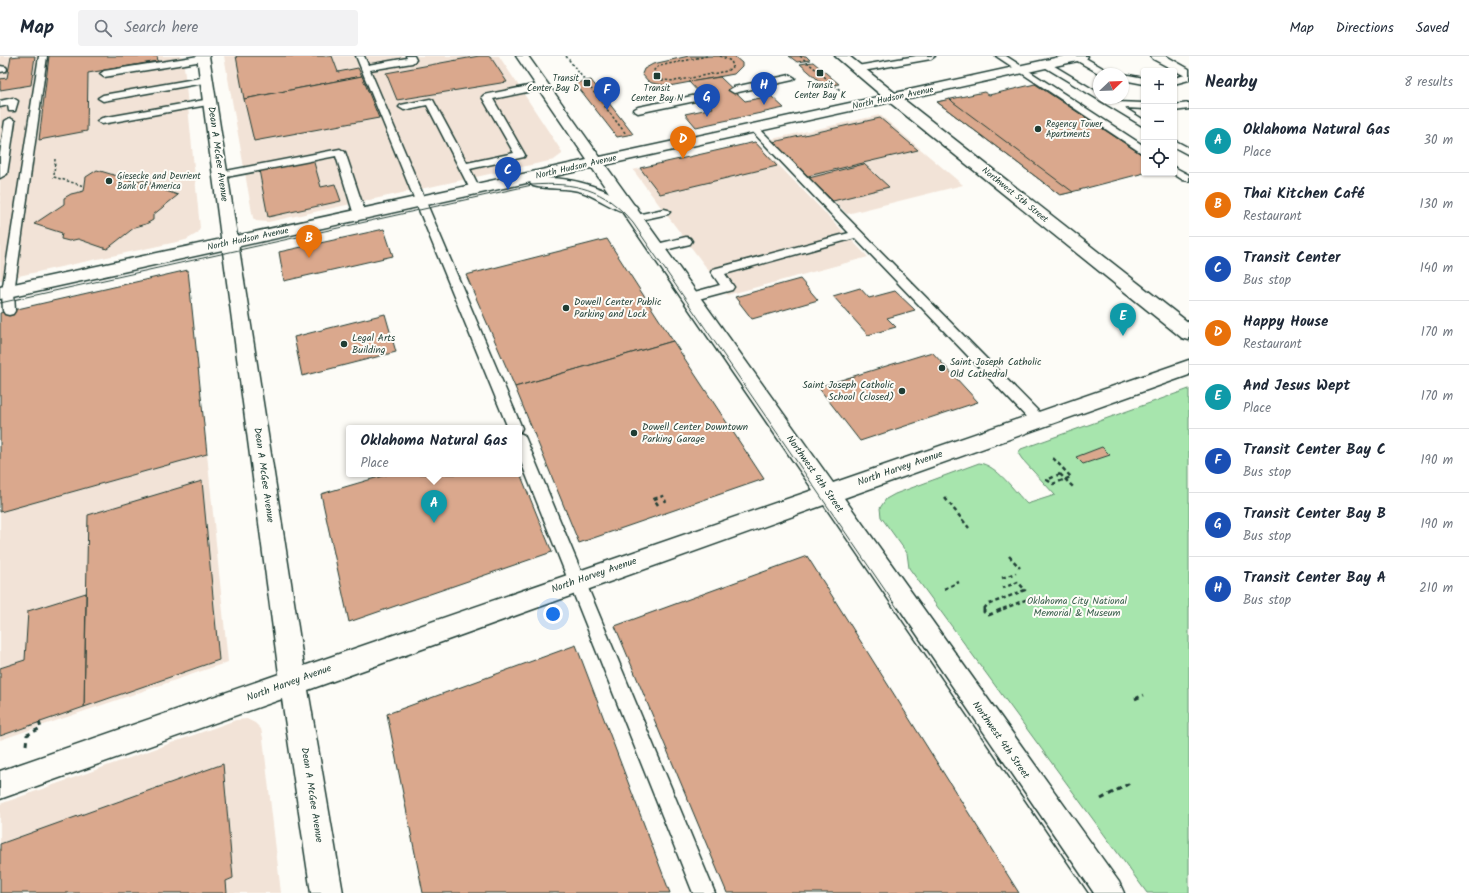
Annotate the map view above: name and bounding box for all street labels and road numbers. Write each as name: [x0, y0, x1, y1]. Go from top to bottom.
street label: North Hudson Avenue: [851, 82, 935, 114]
street label: Dean A McGee Avenue: [203, 105, 233, 203]
street label: North Hudson Avenue: [534, 150, 618, 184]
street label: Northwest 5th Street: [978, 163, 1052, 227]
street label: North Hudson Avenue: [206, 223, 290, 255]
street label: Dean A McGee Avenue: [249, 426, 279, 524]
street label: Northwest 4th Street: [782, 432, 848, 516]
street label: North Harvey Avenue: [855, 446, 945, 490]
street label: North Harvey Avenue: [549, 553, 639, 597]
street label: North Harvey Avenue: [244, 660, 334, 706]
street label: Northwest 4th Street: [968, 698, 1034, 782]
street label: Dean A McGee Avenue: [297, 746, 327, 844]

